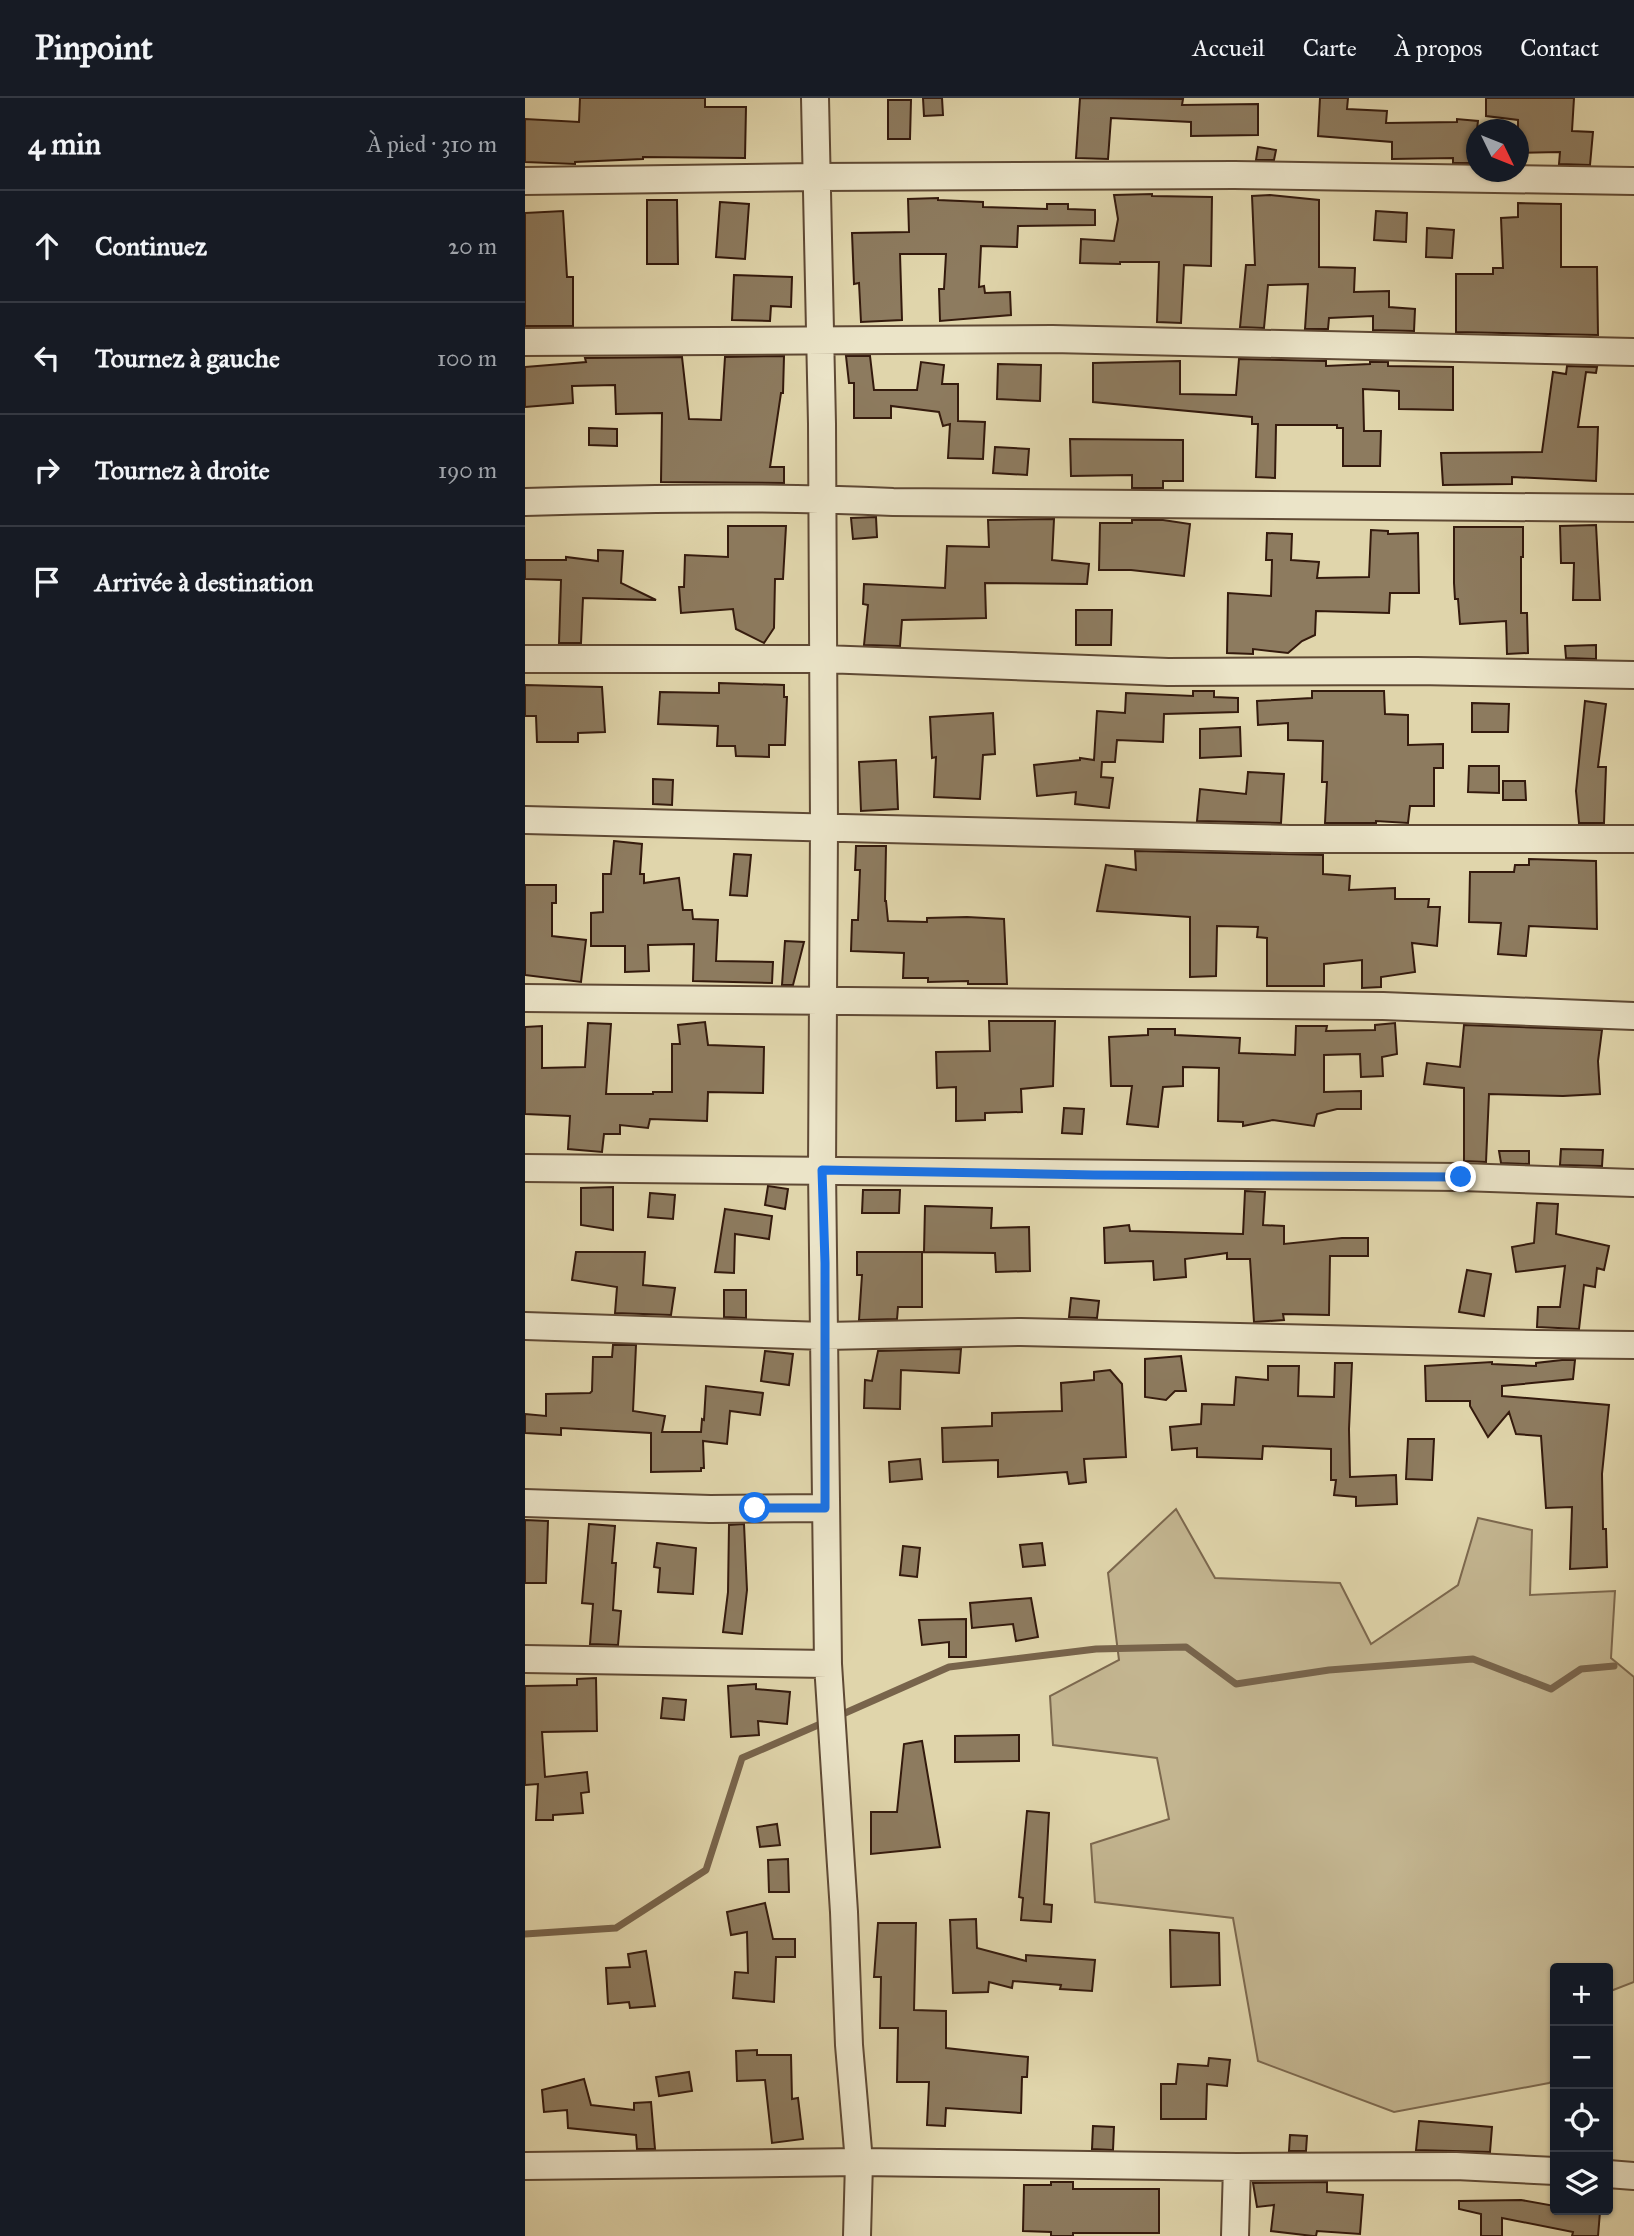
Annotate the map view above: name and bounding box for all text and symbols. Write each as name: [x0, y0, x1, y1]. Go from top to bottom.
text: Pinpoint: [35, 28, 153, 68]
text: Accueil: [1193, 33, 1265, 63]
text: Carte: [1303, 33, 1357, 63]
text: À propos: [1395, 33, 1482, 63]
text: Contact: [1520, 33, 1599, 63]
north arrow: [1466, 119, 1529, 182]
text: 4 min: [28, 126, 101, 162]
text: À pied · 310 m: [367, 130, 497, 158]
icon: ahead: [28, 227, 66, 265]
text: Continuez: [95, 230, 207, 262]
text: 20 m: [448, 232, 497, 260]
icon: left: [28, 339, 66, 377]
text: Tournez à gauche: [95, 342, 280, 374]
text: 100 m: [437, 344, 497, 372]
icon: right: [28, 451, 66, 489]
text: Tournez à droite: [95, 454, 270, 486]
text: 190 m: [438, 456, 497, 484]
icon: arrive: [28, 563, 66, 601]
text: Arrivée à destination: [95, 566, 313, 598]
route end: [1445, 1161, 1476, 1192]
route start: [739, 1492, 770, 1523]
map controls: [1550, 1963, 1613, 2215]
button: +: [1550, 1963, 1613, 2026]
button: −: [1550, 2026, 1613, 2089]
button: locate: [1550, 2089, 1613, 2152]
button: layers: [1550, 2152, 1613, 2215]

